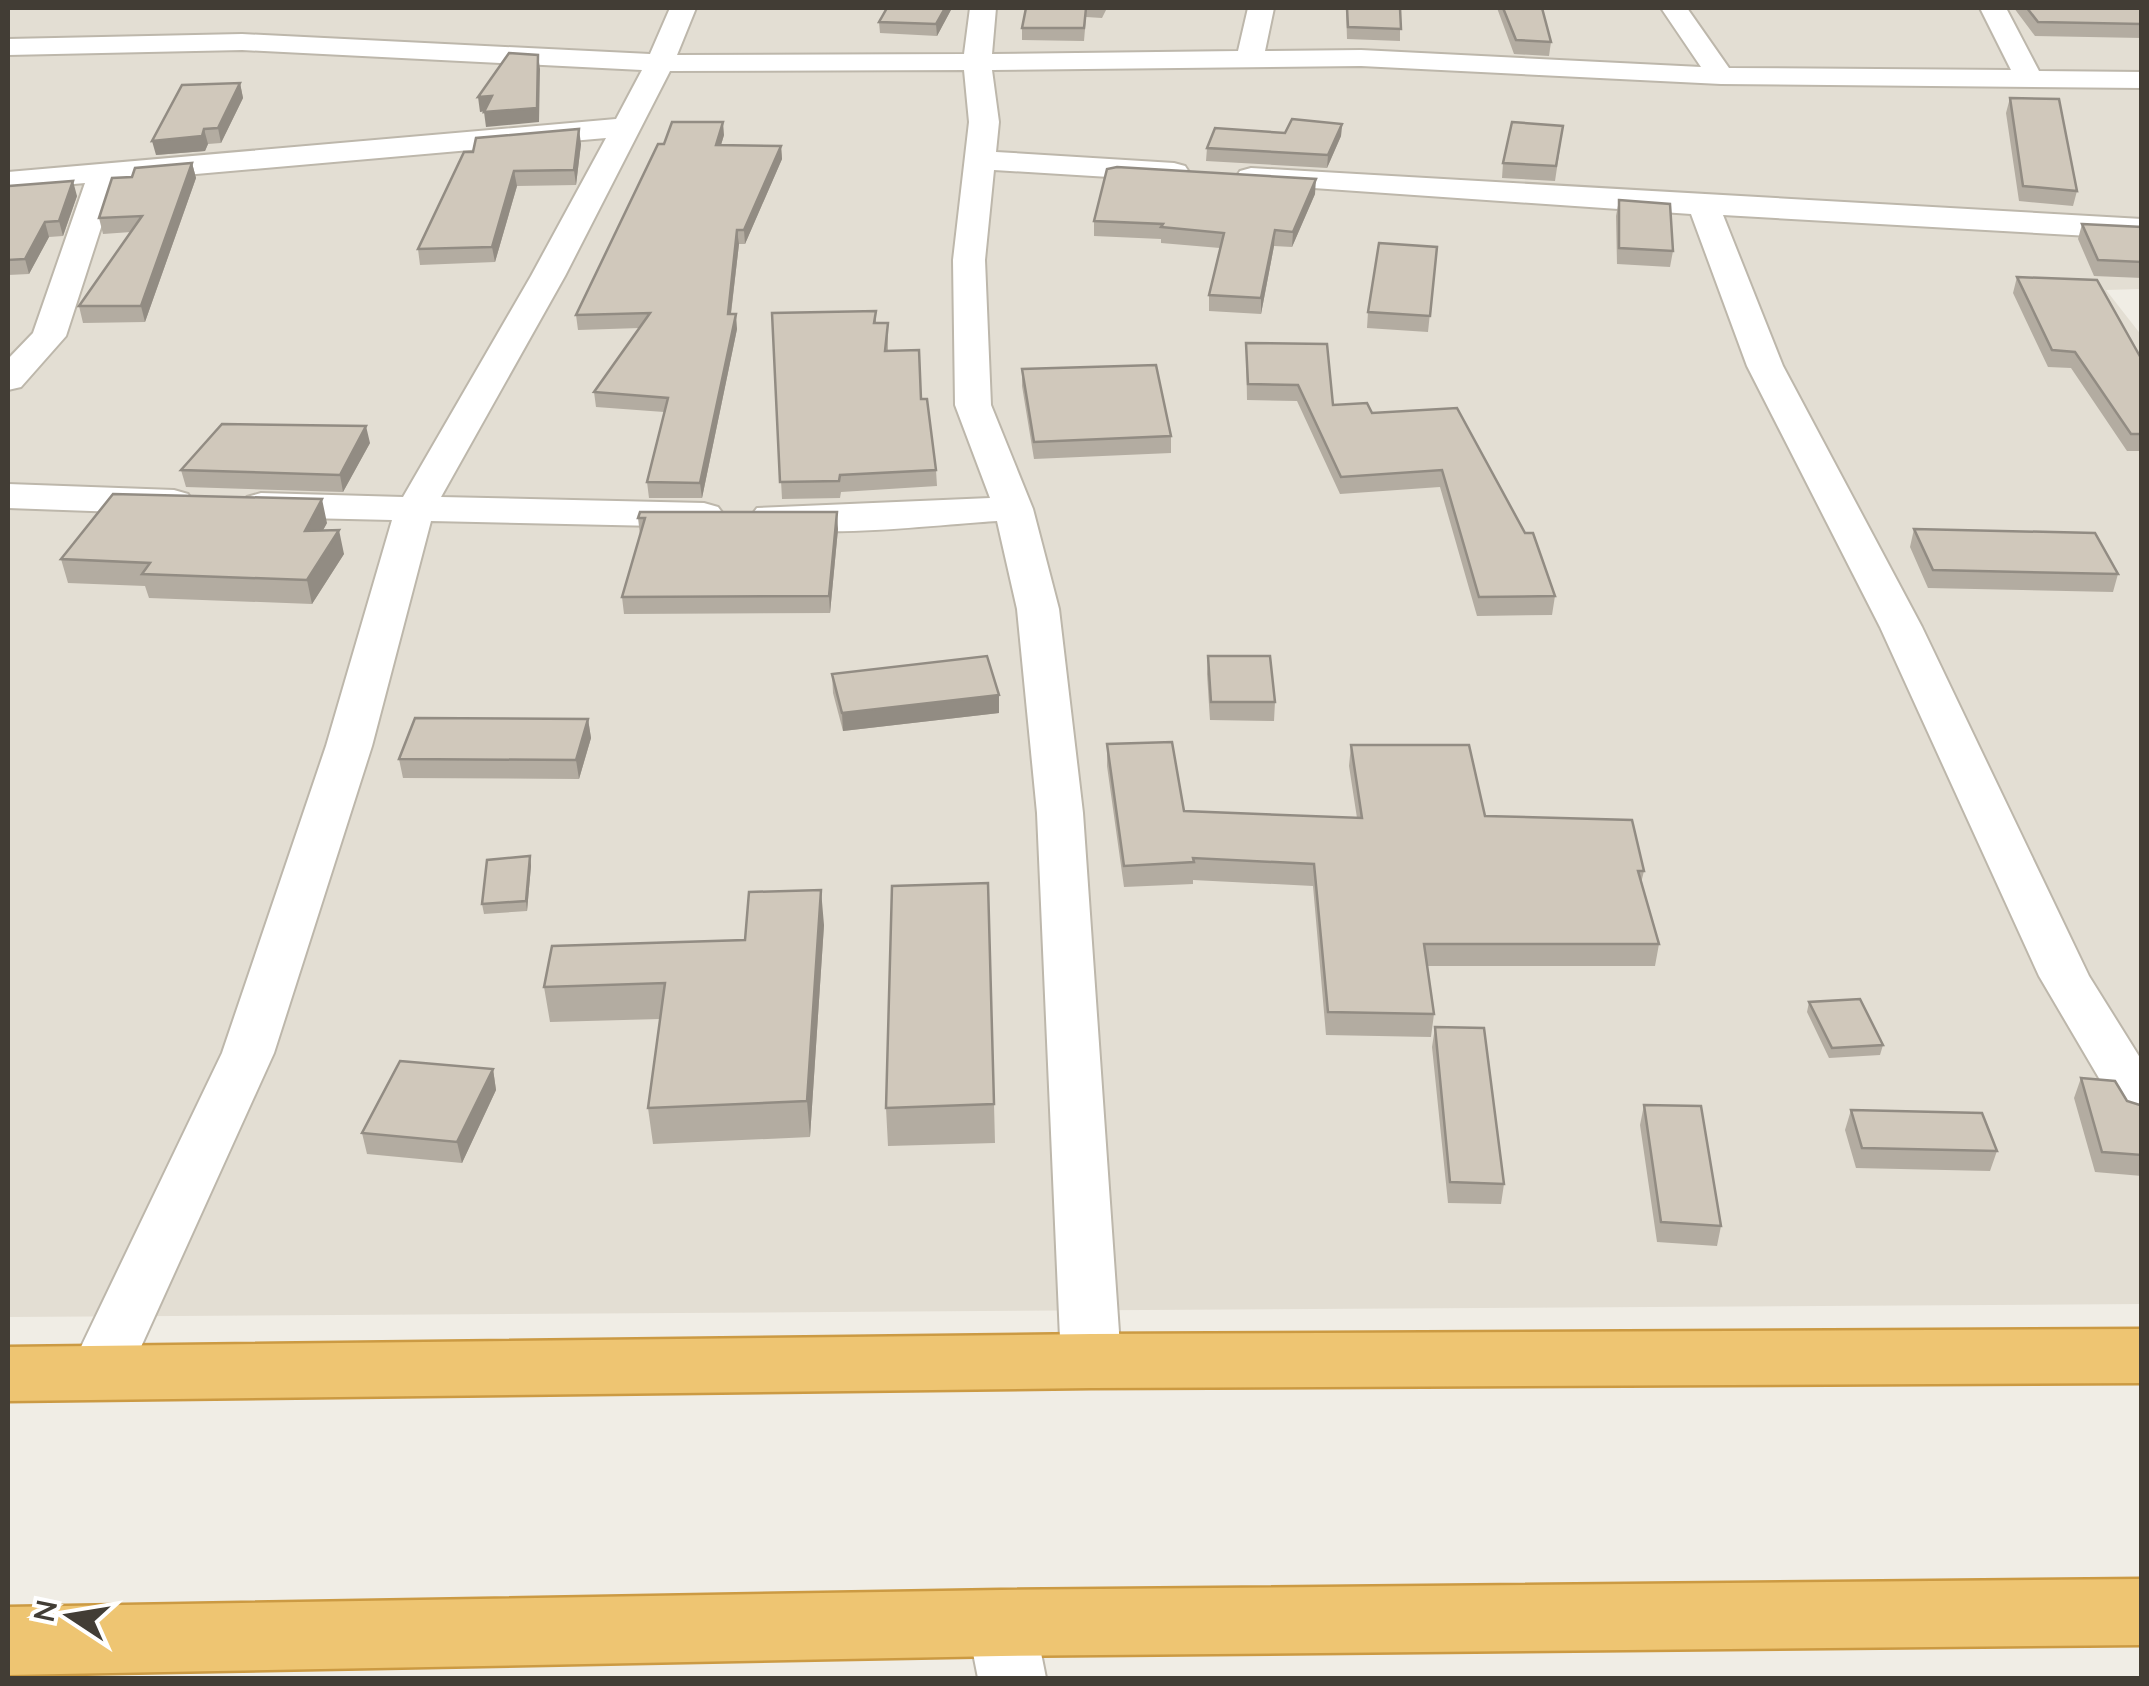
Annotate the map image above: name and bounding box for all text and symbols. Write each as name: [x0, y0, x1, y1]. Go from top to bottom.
north arrow: [20, 1566, 120, 1666]
text: N: [26, 1597, 63, 1625]

